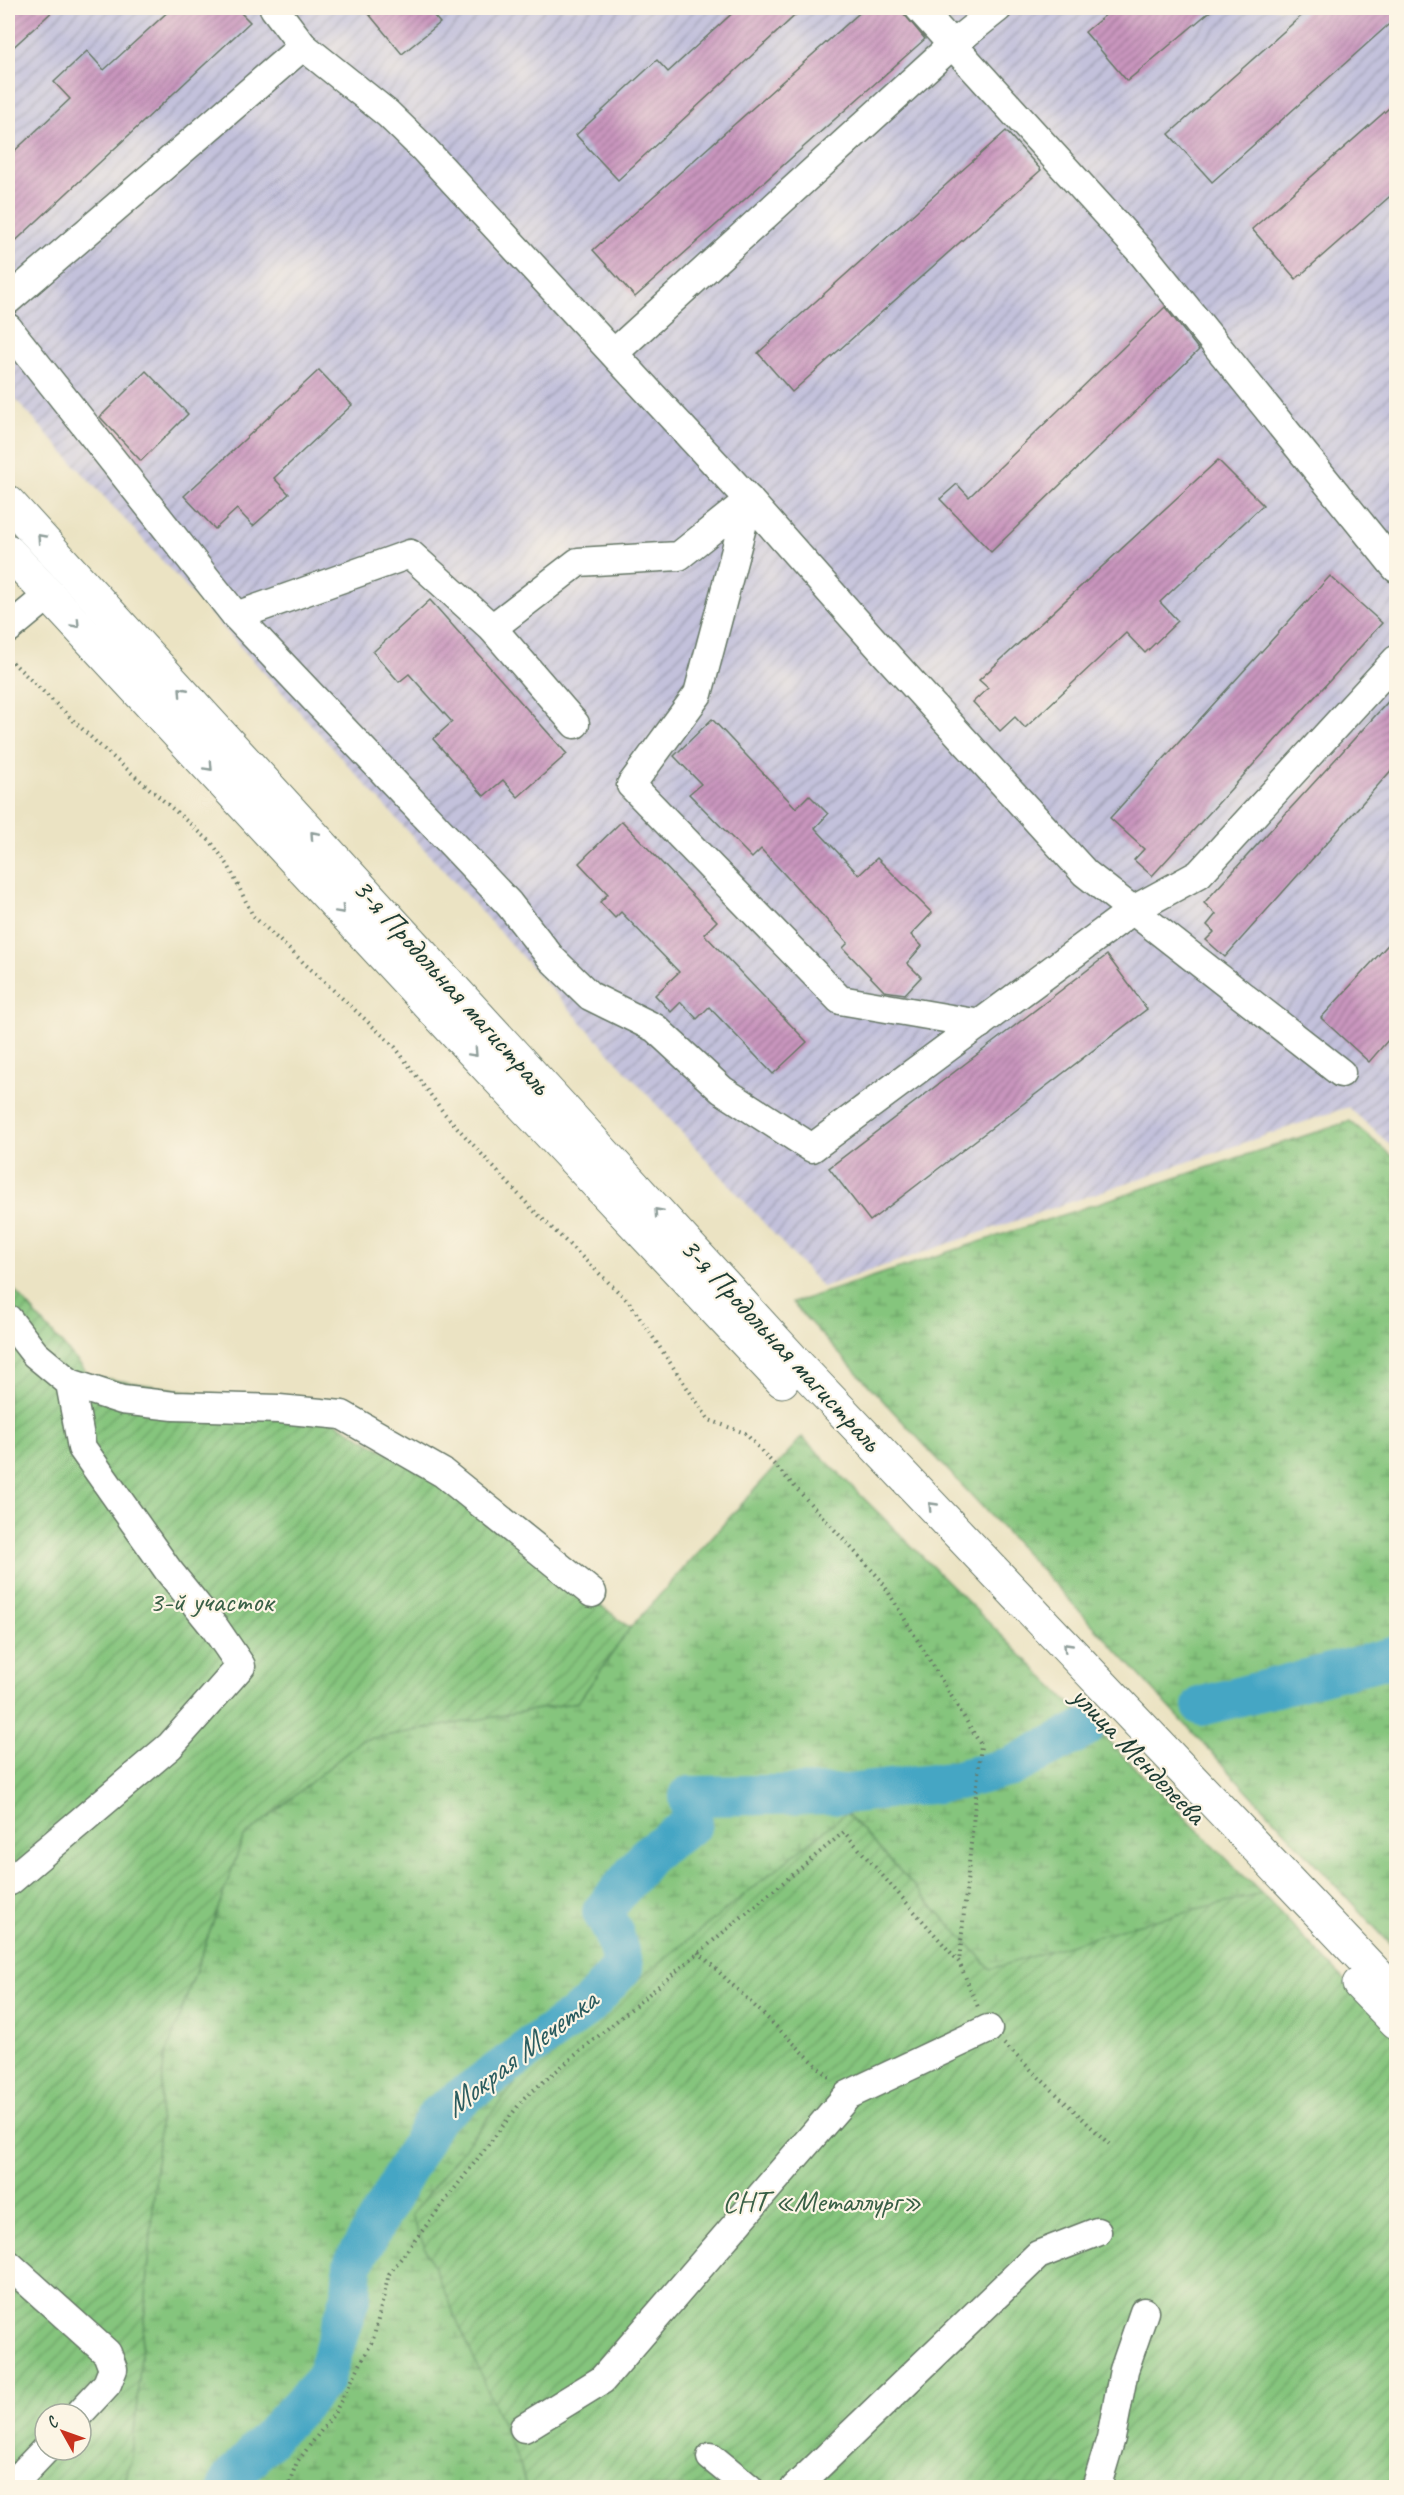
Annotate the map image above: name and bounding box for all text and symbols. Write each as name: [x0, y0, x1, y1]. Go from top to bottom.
one-way arrow: [37, 534, 48, 545]
one-way arrow: [69, 618, 80, 628]
one-way arrow: [178, 687, 189, 698]
one-way arrow: [202, 760, 213, 771]
one-way arrow: [310, 831, 321, 842]
street label: 3-я Продольная магистраль: [345, 870, 560, 1103]
one-way arrow: [334, 904, 345, 914]
one-way arrow: [467, 1047, 478, 1057]
one-way arrow: [654, 1208, 665, 1218]
street label: 3-я Продольная магистраль: [672, 1229, 891, 1460]
one-way arrow: [928, 1502, 939, 1512]
park label: 3-й участок: [149, 1582, 276, 1620]
one-way arrow: [1063, 1644, 1074, 1655]
street label: улица Менделеева: [1062, 1676, 1216, 1834]
water label: Мокрая Мечетка: [435, 1978, 608, 2126]
park label: СНТ «Металлург»: [722, 2182, 922, 2220]
north arrow: [33, 2402, 93, 2462]
text: С: [42, 2412, 64, 2432]

